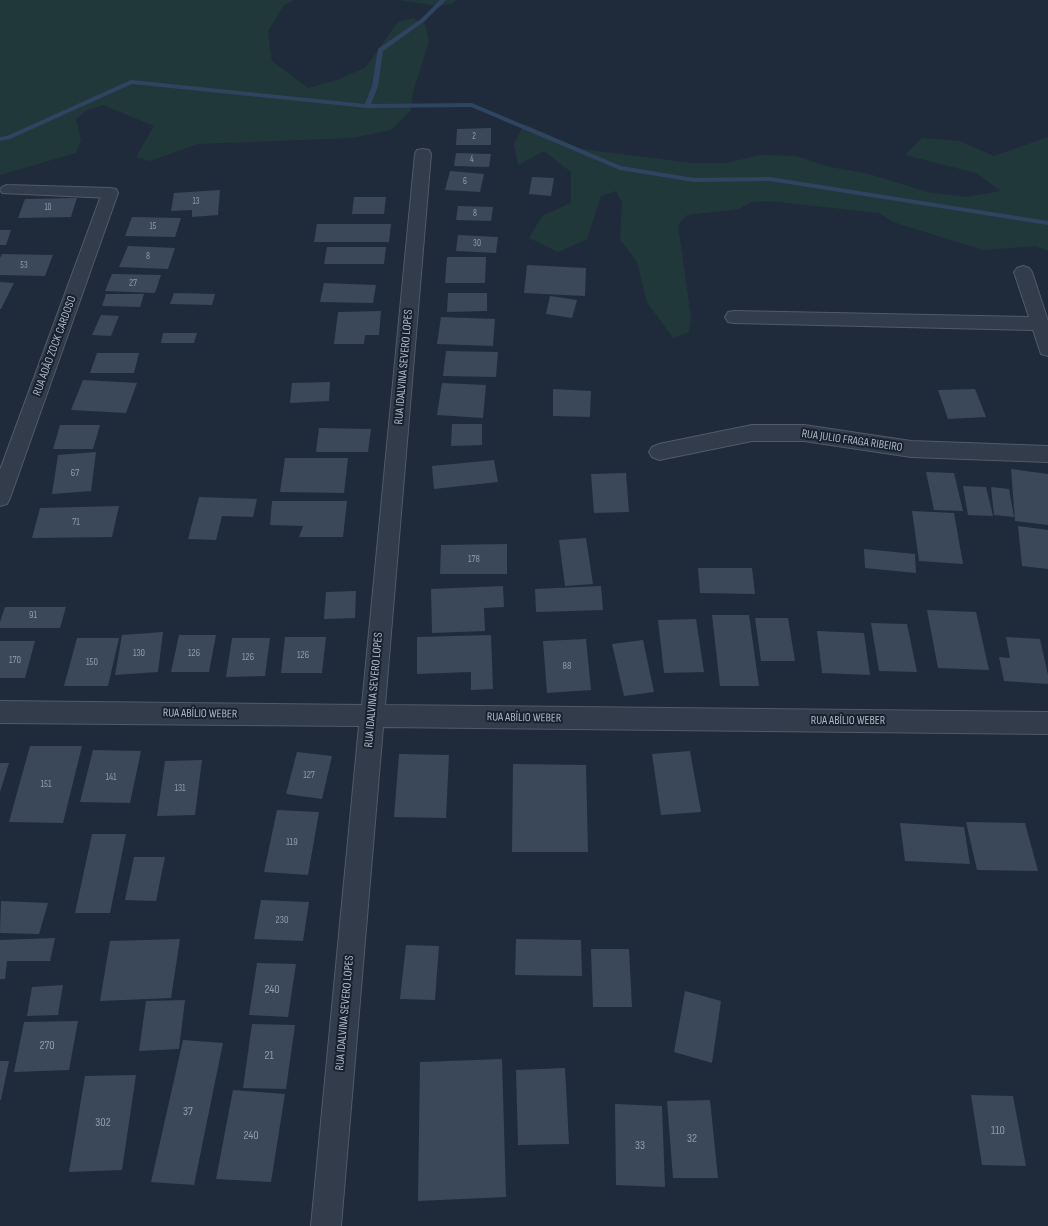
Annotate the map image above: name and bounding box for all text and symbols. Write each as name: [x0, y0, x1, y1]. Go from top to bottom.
house number: 2: [472, 132, 476, 142]
house number: 4: [470, 155, 474, 165]
house number: 6: [463, 177, 467, 187]
house number: 13: [193, 197, 199, 207]
house number: 10: [44, 203, 52, 213]
house number: 8: [473, 209, 477, 219]
house number: 15: [150, 222, 156, 232]
house number: 30: [473, 239, 481, 249]
house number: 8: [146, 252, 150, 262]
house number: 53: [20, 261, 28, 271]
house number: 27: [129, 277, 137, 289]
street label: RUA ADÃO ZOCK CARDOSO: [30, 294, 80, 398]
street label: RUA IDALVINA SEVERO LOPES: [392, 309, 416, 425]
street label: RUA JULIO FRAGA RIBEIRO: [801, 427, 903, 455]
house number: 67: [71, 467, 79, 479]
house number: 71: [72, 516, 80, 528]
house number: 178: [468, 553, 480, 565]
house number: 91: [29, 609, 37, 621]
street label: RUA IDALVINA SEVERO LOPES: [362, 632, 386, 748]
house number: 130: [133, 647, 145, 659]
house number: 126: [188, 647, 200, 659]
house number: 126: [297, 649, 309, 661]
house number: 126: [242, 651, 254, 663]
house number: 170: [9, 654, 21, 666]
house number: 150: [86, 656, 98, 668]
house number: 88: [563, 660, 571, 672]
street label: RUA ABÍLIO WEBER: [163, 706, 237, 722]
street label: RUA ABÍLIO WEBER: [487, 710, 561, 726]
street label: RUA ABÍLIO WEBER: [811, 714, 885, 728]
house number: 127: [303, 769, 315, 781]
house number: 141: [105, 771, 117, 783]
house number: 151: [40, 778, 52, 790]
house number: 131: [174, 782, 186, 794]
house number: 119: [286, 836, 298, 848]
house number: 230: [276, 914, 288, 926]
street label: RUA IDALVINA SEVERO LOPES: [333, 955, 357, 1071]
house number: 240: [264, 983, 280, 997]
house number: 270: [39, 1039, 55, 1053]
house number: 21: [264, 1049, 274, 1063]
house number: 37: [183, 1105, 193, 1119]
house number: 302: [95, 1116, 111, 1130]
house number: 110: [991, 1124, 1005, 1138]
house number: 240: [243, 1129, 259, 1143]
house number: 32: [687, 1132, 697, 1146]
house number: 33: [635, 1139, 645, 1153]

